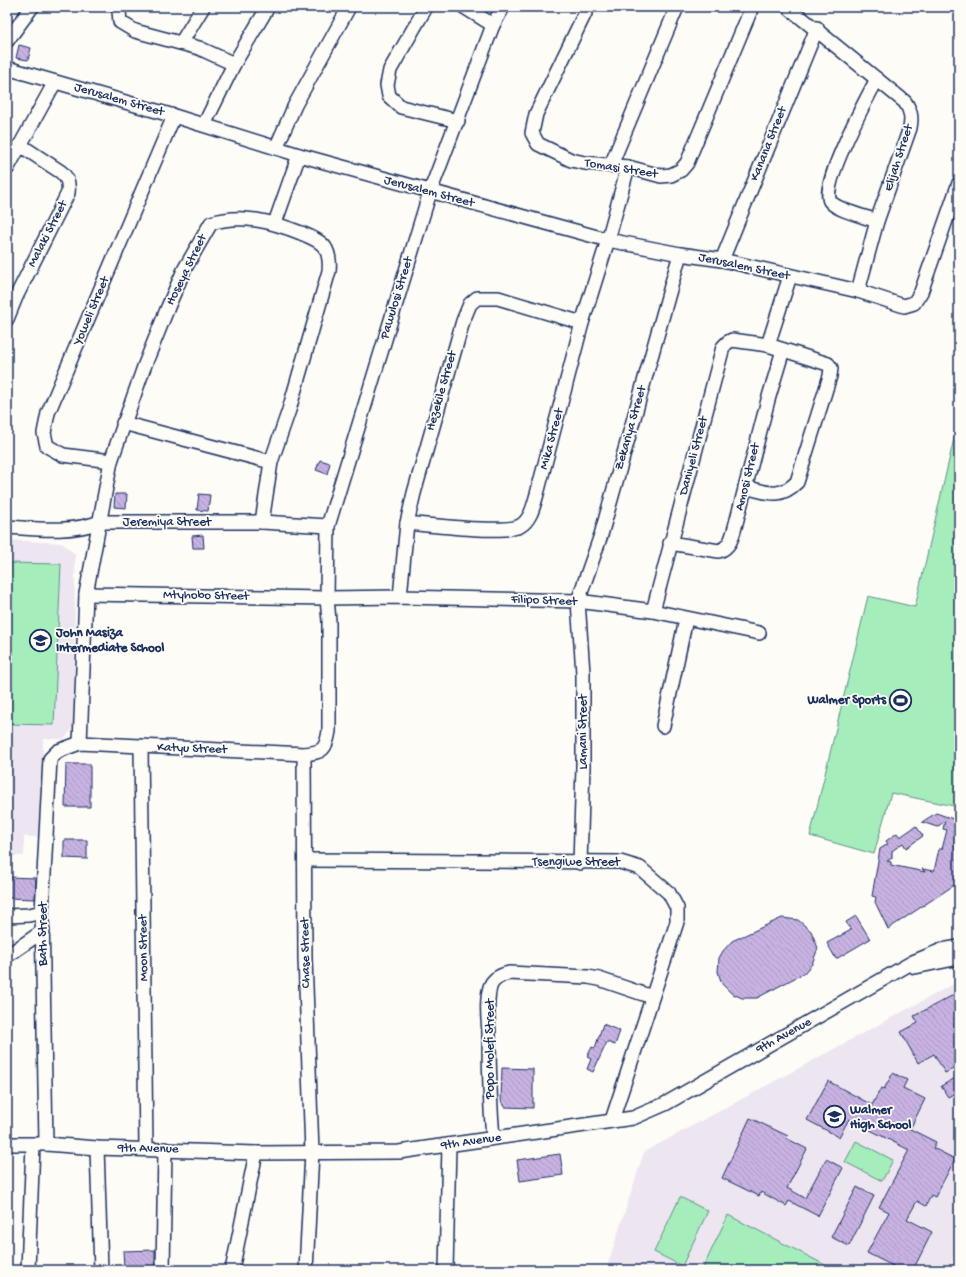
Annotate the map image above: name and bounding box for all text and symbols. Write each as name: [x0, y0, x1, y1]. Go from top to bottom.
street label: Jerusalem Street: [72, 80, 167, 120]
street label: Kanana Street: [747, 103, 791, 183]
street label: Elijah Street: [881, 121, 917, 193]
street label: Tomasi Street: [583, 156, 660, 182]
street label: Jerusalem Street: [382, 173, 477, 212]
street label: Malaki Street: [25, 197, 72, 270]
street label: Hoseya Street: [163, 231, 211, 308]
street label: Jerusalem Street: [697, 250, 793, 284]
street label: Pawulosi Street: [377, 253, 417, 342]
street label: Yoweli Street: [70, 273, 114, 348]
street label: Hezekile Street: [423, 348, 461, 433]
street label: Zekariya Street: [612, 383, 651, 472]
street label: Mika Street: [537, 405, 568, 471]
street label: Daniyeli Street: [676, 413, 712, 498]
street label: Amosi Street: [732, 440, 764, 512]
street label: Jeremiya Street: [123, 515, 213, 530]
street label: Mtyhobo Street: [163, 588, 251, 604]
street label: Filipo Street: [510, 592, 579, 610]
place label: John Masiza Intermediate School: [55, 626, 165, 656]
school or university icon: John Masiza Intermediate School: [28, 627, 54, 653]
sports icon: Walmer Sports: [888, 687, 914, 713]
street label: Lamani Street: [576, 693, 591, 770]
place label: Walmer Sports: [806, 693, 887, 709]
street label: Katyu Street: [157, 740, 229, 758]
street label: Tsengiwe Street: [531, 855, 621, 870]
street label: Bath Street: [36, 900, 51, 967]
street label: Moon Street: [136, 913, 152, 981]
street label: Chase Street: [298, 916, 314, 988]
street label: Popo Molefi Street: [483, 997, 498, 1100]
street label: 9th Avenue: [753, 1015, 815, 1058]
place label: Walmer High School: [849, 1103, 912, 1133]
school or university icon: Walmer High School: [821, 1104, 847, 1130]
street label: 9th Avenue: [439, 1130, 503, 1154]
street label: 9th Avenue: [116, 1141, 179, 1157]

